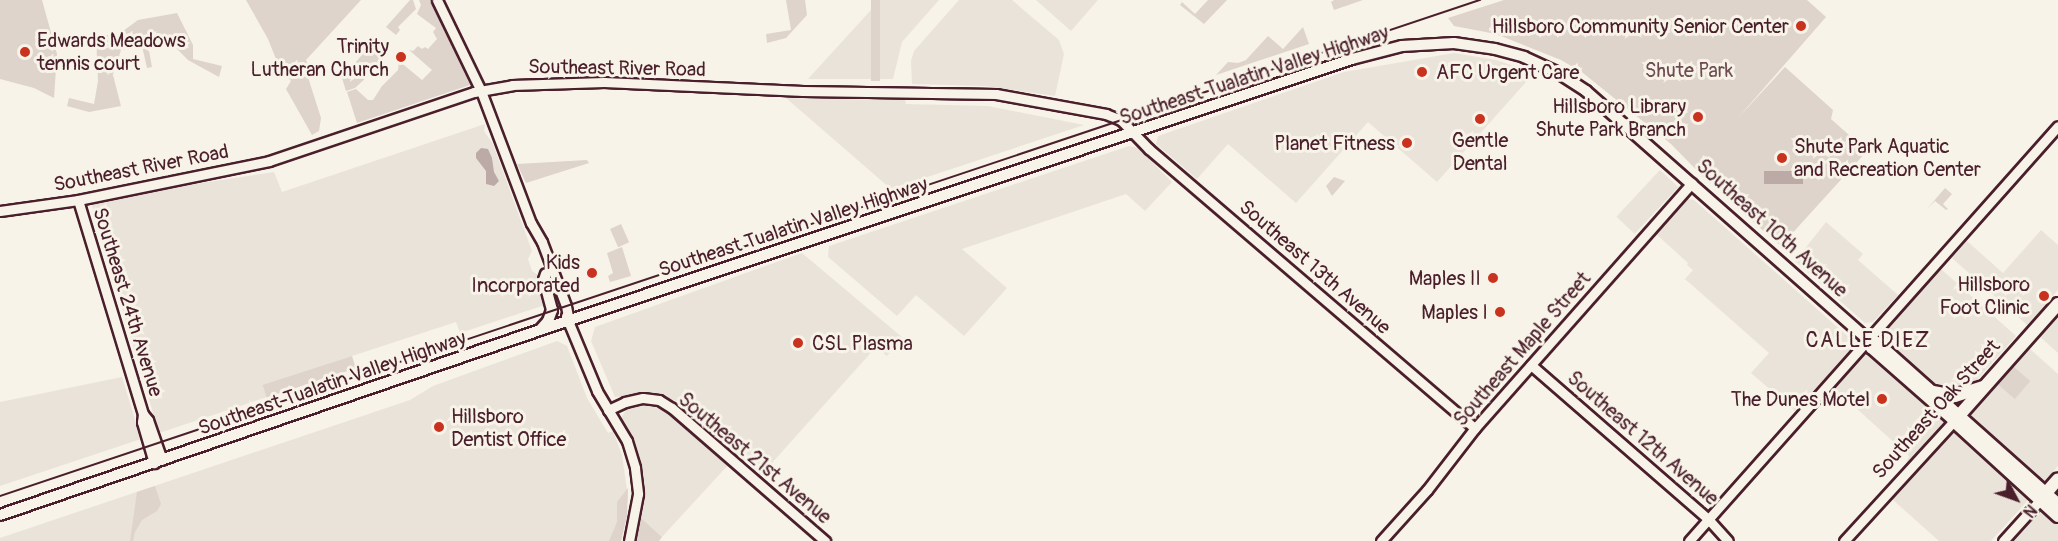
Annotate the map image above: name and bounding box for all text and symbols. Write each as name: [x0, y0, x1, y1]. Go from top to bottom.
place label: Hillsboro Community Senior Center: [1492, 14, 1789, 38]
marker: Hillsboro Community Senior Center: [1794, 19, 1808, 33]
street label: Southeast Tualatin Valley Highway: [1116, 20, 1392, 130]
place label: Edwards Meadows tennis court: [37, 28, 186, 75]
place label: Trinity Lutheran Church: [250, 34, 389, 81]
marker: Edwards Meadows tennis court: [18, 45, 32, 59]
marker: Trinity Lutheran Church: [394, 50, 408, 64]
street label: Southeast River Road: [528, 54, 706, 82]
park label: Shute Park: [1645, 58, 1733, 82]
place label: AFC Urgent Care: [1436, 60, 1579, 84]
marker: AFC Urgent Care: [1413, 63, 1431, 81]
place label: Hillsboro Library Shute Park Branch: [1535, 94, 1686, 141]
marker: Hillsboro Library Shute Park Branch: [1691, 110, 1705, 124]
marker: Gentle Dental: [1473, 112, 1487, 126]
place label: Gentle Dental: [1452, 128, 1508, 175]
place label: Planet Fitness: [1274, 131, 1395, 155]
place label: Shute Park Aquatic and Recreation Center: [1794, 134, 1981, 181]
marker: Planet Fitness: [1400, 136, 1414, 150]
street label: Southeast River Road: [51, 139, 231, 197]
marker: Shute Park Aquatic and Recreation Center: [1775, 151, 1789, 165]
street label: Southeast 10th Avenue: [1691, 154, 1853, 302]
street label: Southeast Tualatin Valley Highway: [655, 172, 931, 282]
street label: Southeast 13th Avenue: [1234, 195, 1396, 339]
street label: Southeast 24th Avenue: [88, 205, 168, 399]
place label: Kids Incorporated: [471, 250, 580, 297]
marker: Kids Incorporated: [585, 266, 599, 280]
place label: Maples II: [1409, 266, 1481, 290]
street label: Southeast Maple Street: [1448, 267, 1596, 431]
marker: Maples II: [1486, 271, 1500, 285]
place label: Hillsboro Foot Clinic: [1940, 272, 2030, 319]
marker: Hillsboro Foot Clinic: [2035, 287, 2053, 305]
place label: Maples I: [1421, 300, 1488, 324]
marker: Maples I: [1493, 305, 1507, 319]
street label: Southeast Tualatin Valley Highway: [195, 326, 469, 440]
district label: CALLE DIEZ: [1805, 328, 1931, 354]
place label: CSL Plasma: [812, 331, 913, 355]
marker: CSL Plasma: [789, 334, 807, 352]
street label: Southeast Oak Street: [1867, 334, 2005, 484]
street label: Southeast 12th Avenue: [1562, 366, 1724, 510]
street label: Southeast 21st Avenue: [674, 387, 836, 529]
place label: The Dunes Motel: [1731, 387, 1870, 411]
marker: The Dunes Motel: [1875, 392, 1889, 406]
place label: Hillsboro Dentist Office: [451, 404, 566, 451]
marker: Hillsboro Dentist Office: [432, 420, 446, 434]
north arrow: [1986, 469, 2046, 529]
text: N: [2018, 500, 2041, 521]

